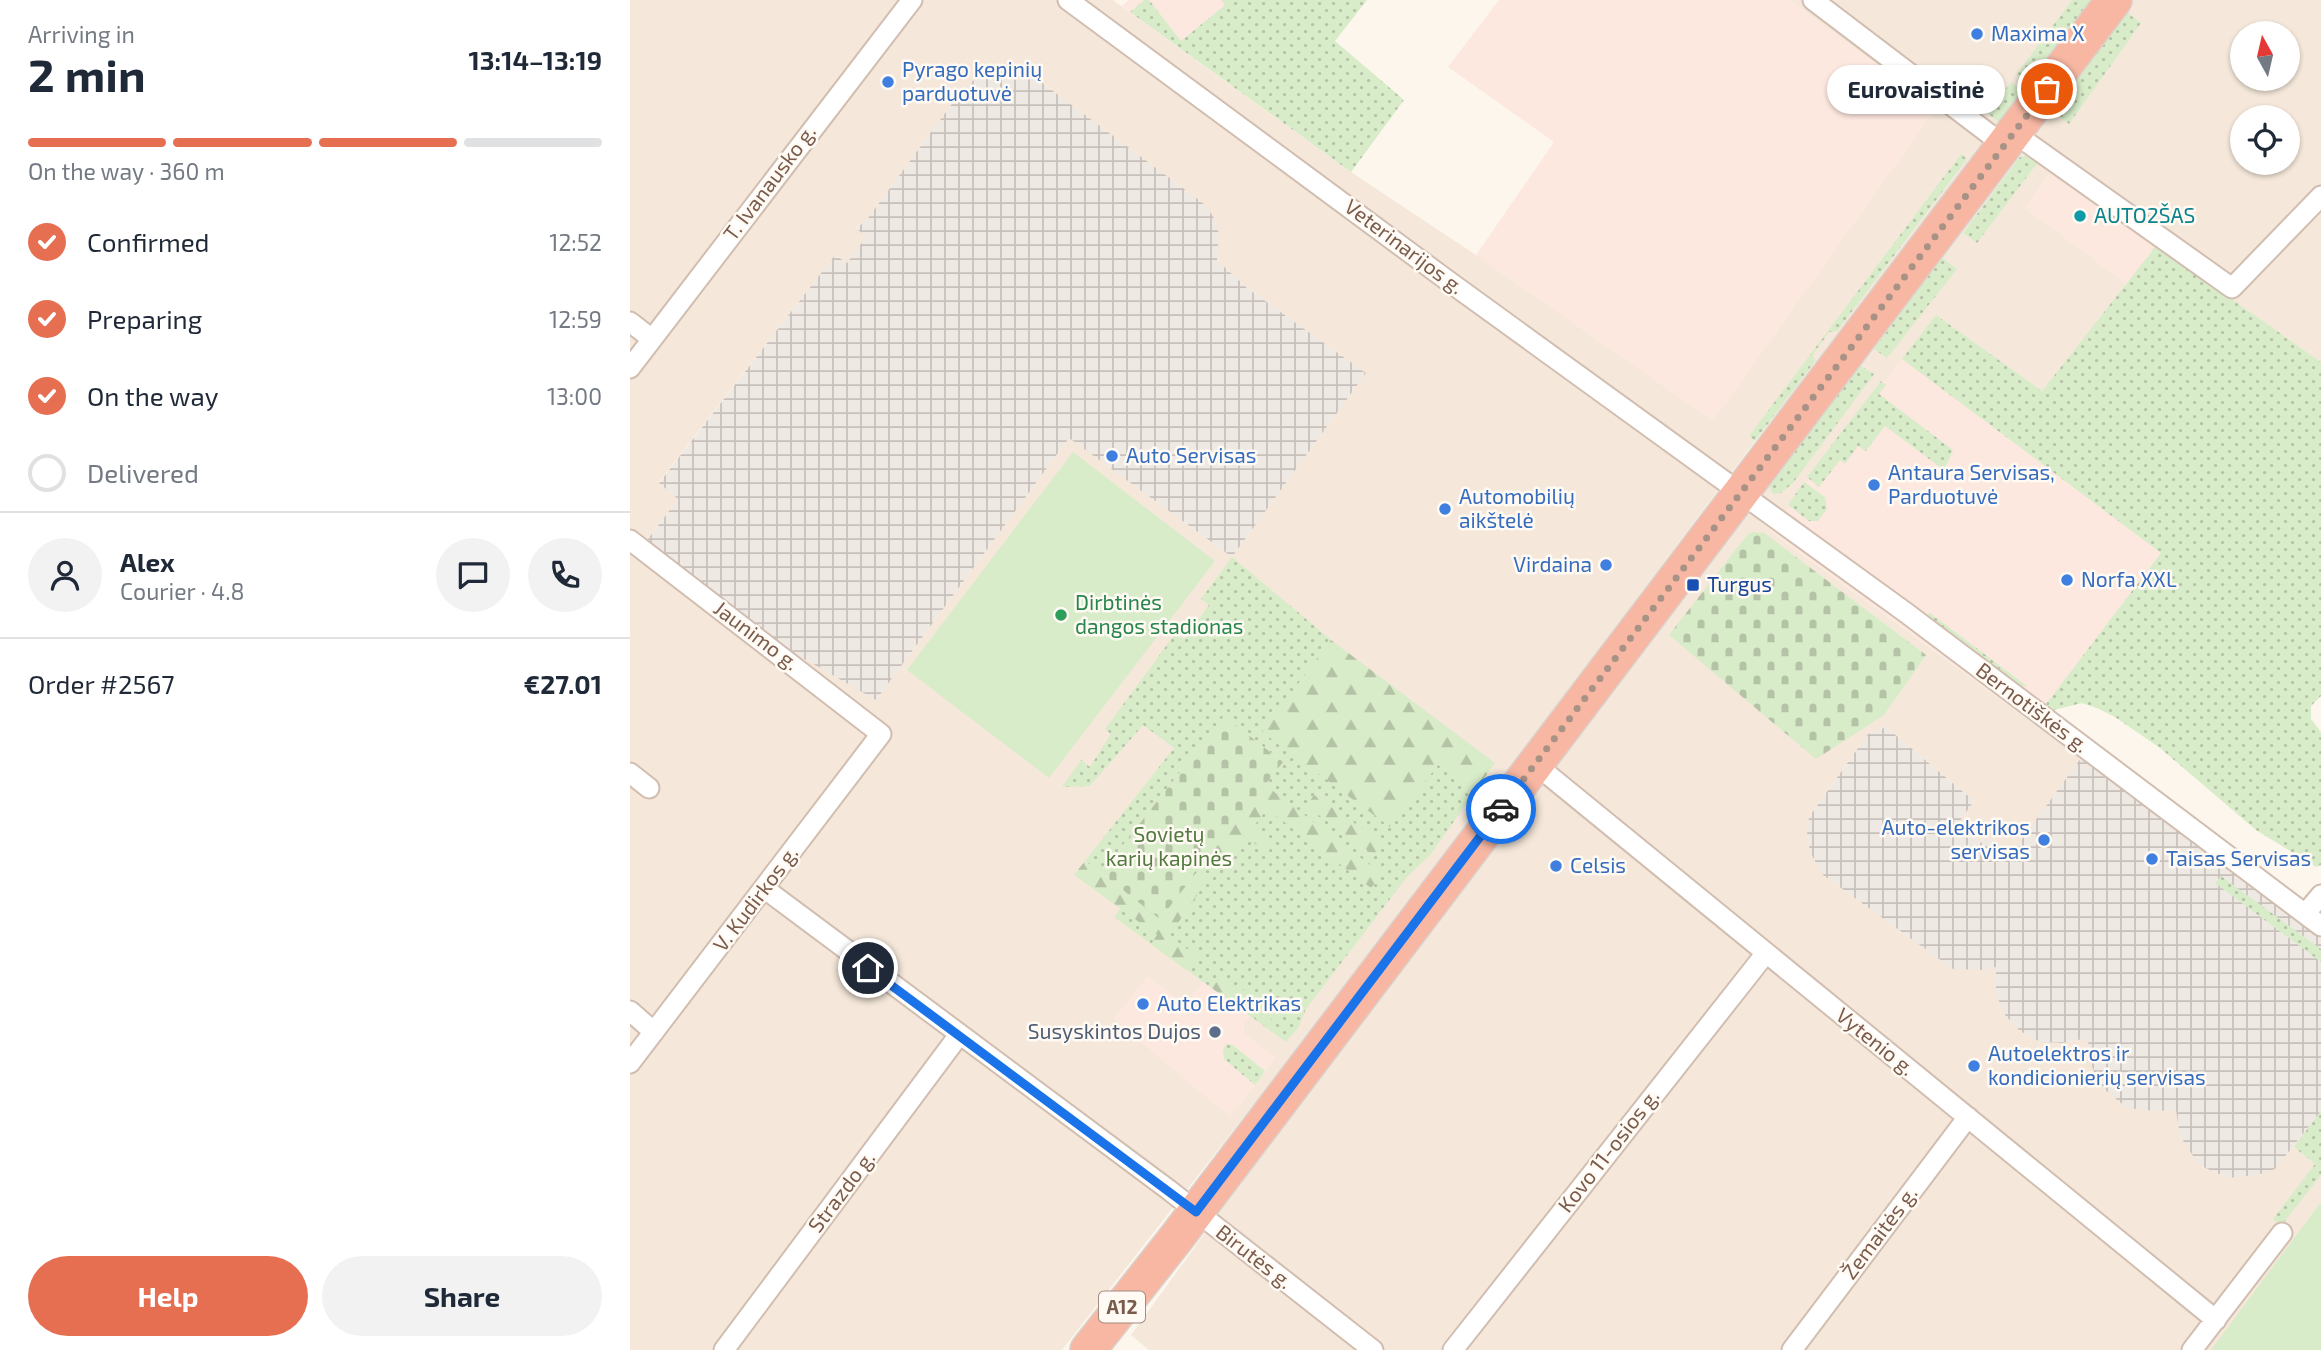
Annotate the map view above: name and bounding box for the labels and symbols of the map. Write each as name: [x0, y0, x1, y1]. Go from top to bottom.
place label: Maxima X: [1991, 20, 2085, 45]
north arrow: [2230, 21, 2300, 91]
marker: Maxima X: [1969, 26, 1985, 42]
place label: Pyrago kepinių parduotuvė: [902, 56, 1042, 105]
pin: [2017, 59, 2077, 119]
callout: Eurovaistinė: [1826, 64, 2005, 114]
marker: Pyrago kepinių parduotuvė: [880, 74, 896, 90]
street label: T. Ivanausko g.: [717, 119, 820, 245]
street label: Veterinarijos g.: [1340, 193, 1469, 299]
place label: AUTO2ŠAS: [2094, 202, 2195, 227]
marker: AUTO2ŠAS: [2072, 208, 2088, 224]
place label: Auto Servisas: [1126, 442, 1256, 467]
marker: Auto Servisas: [1104, 448, 1120, 464]
place label: Antaura Servisas, Parduotuvė: [1888, 459, 2055, 508]
marker: Antaura Servisas, Parduotuvė: [1866, 477, 1882, 493]
place label: Automobilių aikštelė: [1459, 483, 1575, 532]
marker: Automobilių aikštelė: [1437, 501, 1453, 517]
place label: Virdaina: [1513, 551, 1592, 576]
marker: Virdaina: [1598, 557, 1614, 573]
place label: Norfa XXL: [2081, 566, 2177, 591]
place label: Turgus: [1707, 571, 1772, 596]
marker: Norfa XXL: [2059, 572, 2075, 588]
marker: Turgus: [1685, 577, 1701, 593]
place label: Dirbtinės dangos stadionas: [1075, 589, 1243, 638]
street label: Jaunimo g.: [710, 595, 804, 675]
marker: Dirbtinės dangos stadionas: [1053, 607, 1069, 623]
street label: Bernotiškės g.: [1972, 656, 2094, 757]
courier: [1466, 774, 1536, 844]
place label: Auto-elektrikos servisas: [1882, 814, 2030, 863]
park label: Sovietų karių kapinės: [1106, 821, 1232, 870]
marker: Auto-elektrikos servisas: [2036, 832, 2052, 848]
street label: V. Kudirkos g.: [707, 840, 803, 956]
place label: Taisas Servisas: [2166, 845, 2311, 870]
marker: Taisas Servisas: [2144, 851, 2160, 867]
place label: Celsis: [1570, 852, 1626, 877]
marker: Celsis: [1548, 858, 1564, 874]
pin: [838, 938, 898, 998]
place label: Auto Elektrikas: [1157, 990, 1301, 1015]
marker: Auto Elektrikas: [1135, 996, 1151, 1012]
street label: Vytenio g.: [1832, 1002, 1920, 1080]
place label: Susyskintos Dujos: [1028, 1018, 1201, 1044]
marker: Susyskintos Dujos: [1207, 1024, 1223, 1040]
place label: Autoelektros ir kondicionierių servisas: [1988, 1040, 2206, 1089]
marker: Autoelektros ir kondicionierių servisas: [1966, 1058, 1982, 1074]
street label: Kovo 11-osios g.: [1552, 1084, 1664, 1217]
street label: Strazdo g.: [802, 1145, 880, 1237]
street label: Žemaitės g.: [1836, 1181, 1922, 1283]
street label: Birutės g.: [1212, 1218, 1298, 1293]
road number: A12: [1099, 1292, 1145, 1322]

